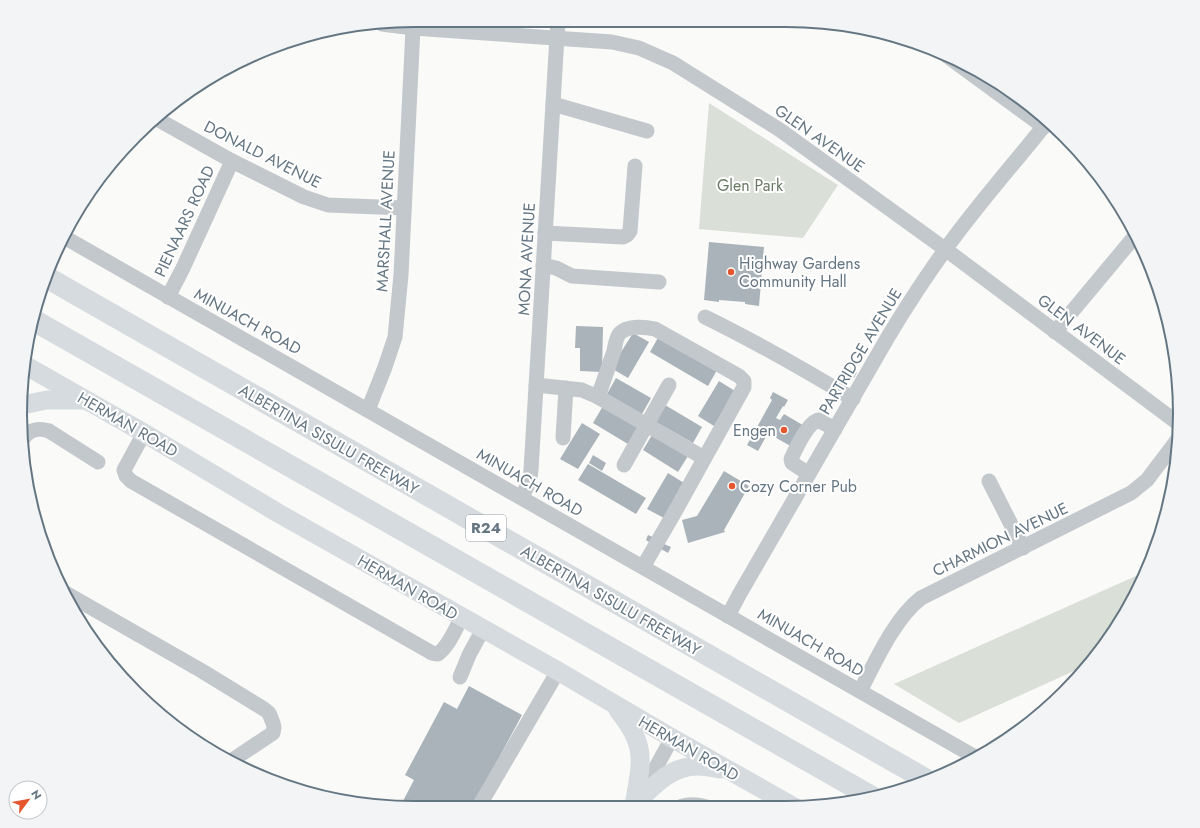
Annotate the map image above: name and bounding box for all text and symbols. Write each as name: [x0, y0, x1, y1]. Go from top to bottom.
street label: GLEN AVENUE: [770, 99, 869, 178]
street label: DONALD AVENUE: [200, 115, 325, 194]
street label: MARSHALL AVENUE: [370, 150, 401, 293]
street label: PIENAARS ROAD: [149, 162, 220, 281]
park label: Glen Park: [717, 174, 784, 197]
street label: MONA AVENUE: [512, 202, 541, 316]
place label: Highway Gardens Community Hall: [739, 252, 860, 293]
marker: Highway Gardens Community Hall: [726, 267, 736, 277]
street label: MINUACH ROAD: [190, 282, 306, 360]
street label: PARTRIDGE AVENUE: [814, 284, 907, 419]
street label: GLEN AVENUE: [1033, 289, 1131, 370]
street label: ALBERTINA SISULU FREEWAY: [235, 378, 423, 500]
street label: HERMAN ROAD: [73, 386, 182, 463]
place label: Engen: [733, 419, 776, 442]
marker: Engen: [779, 425, 789, 435]
street label: MINUACH ROAD: [472, 443, 587, 522]
place label: Cozy Corner Pub: [740, 475, 857, 498]
marker: Cozy Corner Pub: [727, 481, 737, 491]
street label: CHARMION AVENUE: [929, 497, 1072, 582]
road number: R24: [466, 515, 506, 541]
street label: ALBERTINA SISULU FREEWAY: [517, 539, 705, 661]
street label: HERMAN ROAD: [353, 549, 462, 626]
street label: MINUACH ROAD: [753, 603, 868, 682]
street label: HERMAN ROAD: [634, 710, 743, 787]
north arrow: [8, 780, 48, 820]
text: N: [27, 787, 46, 803]

